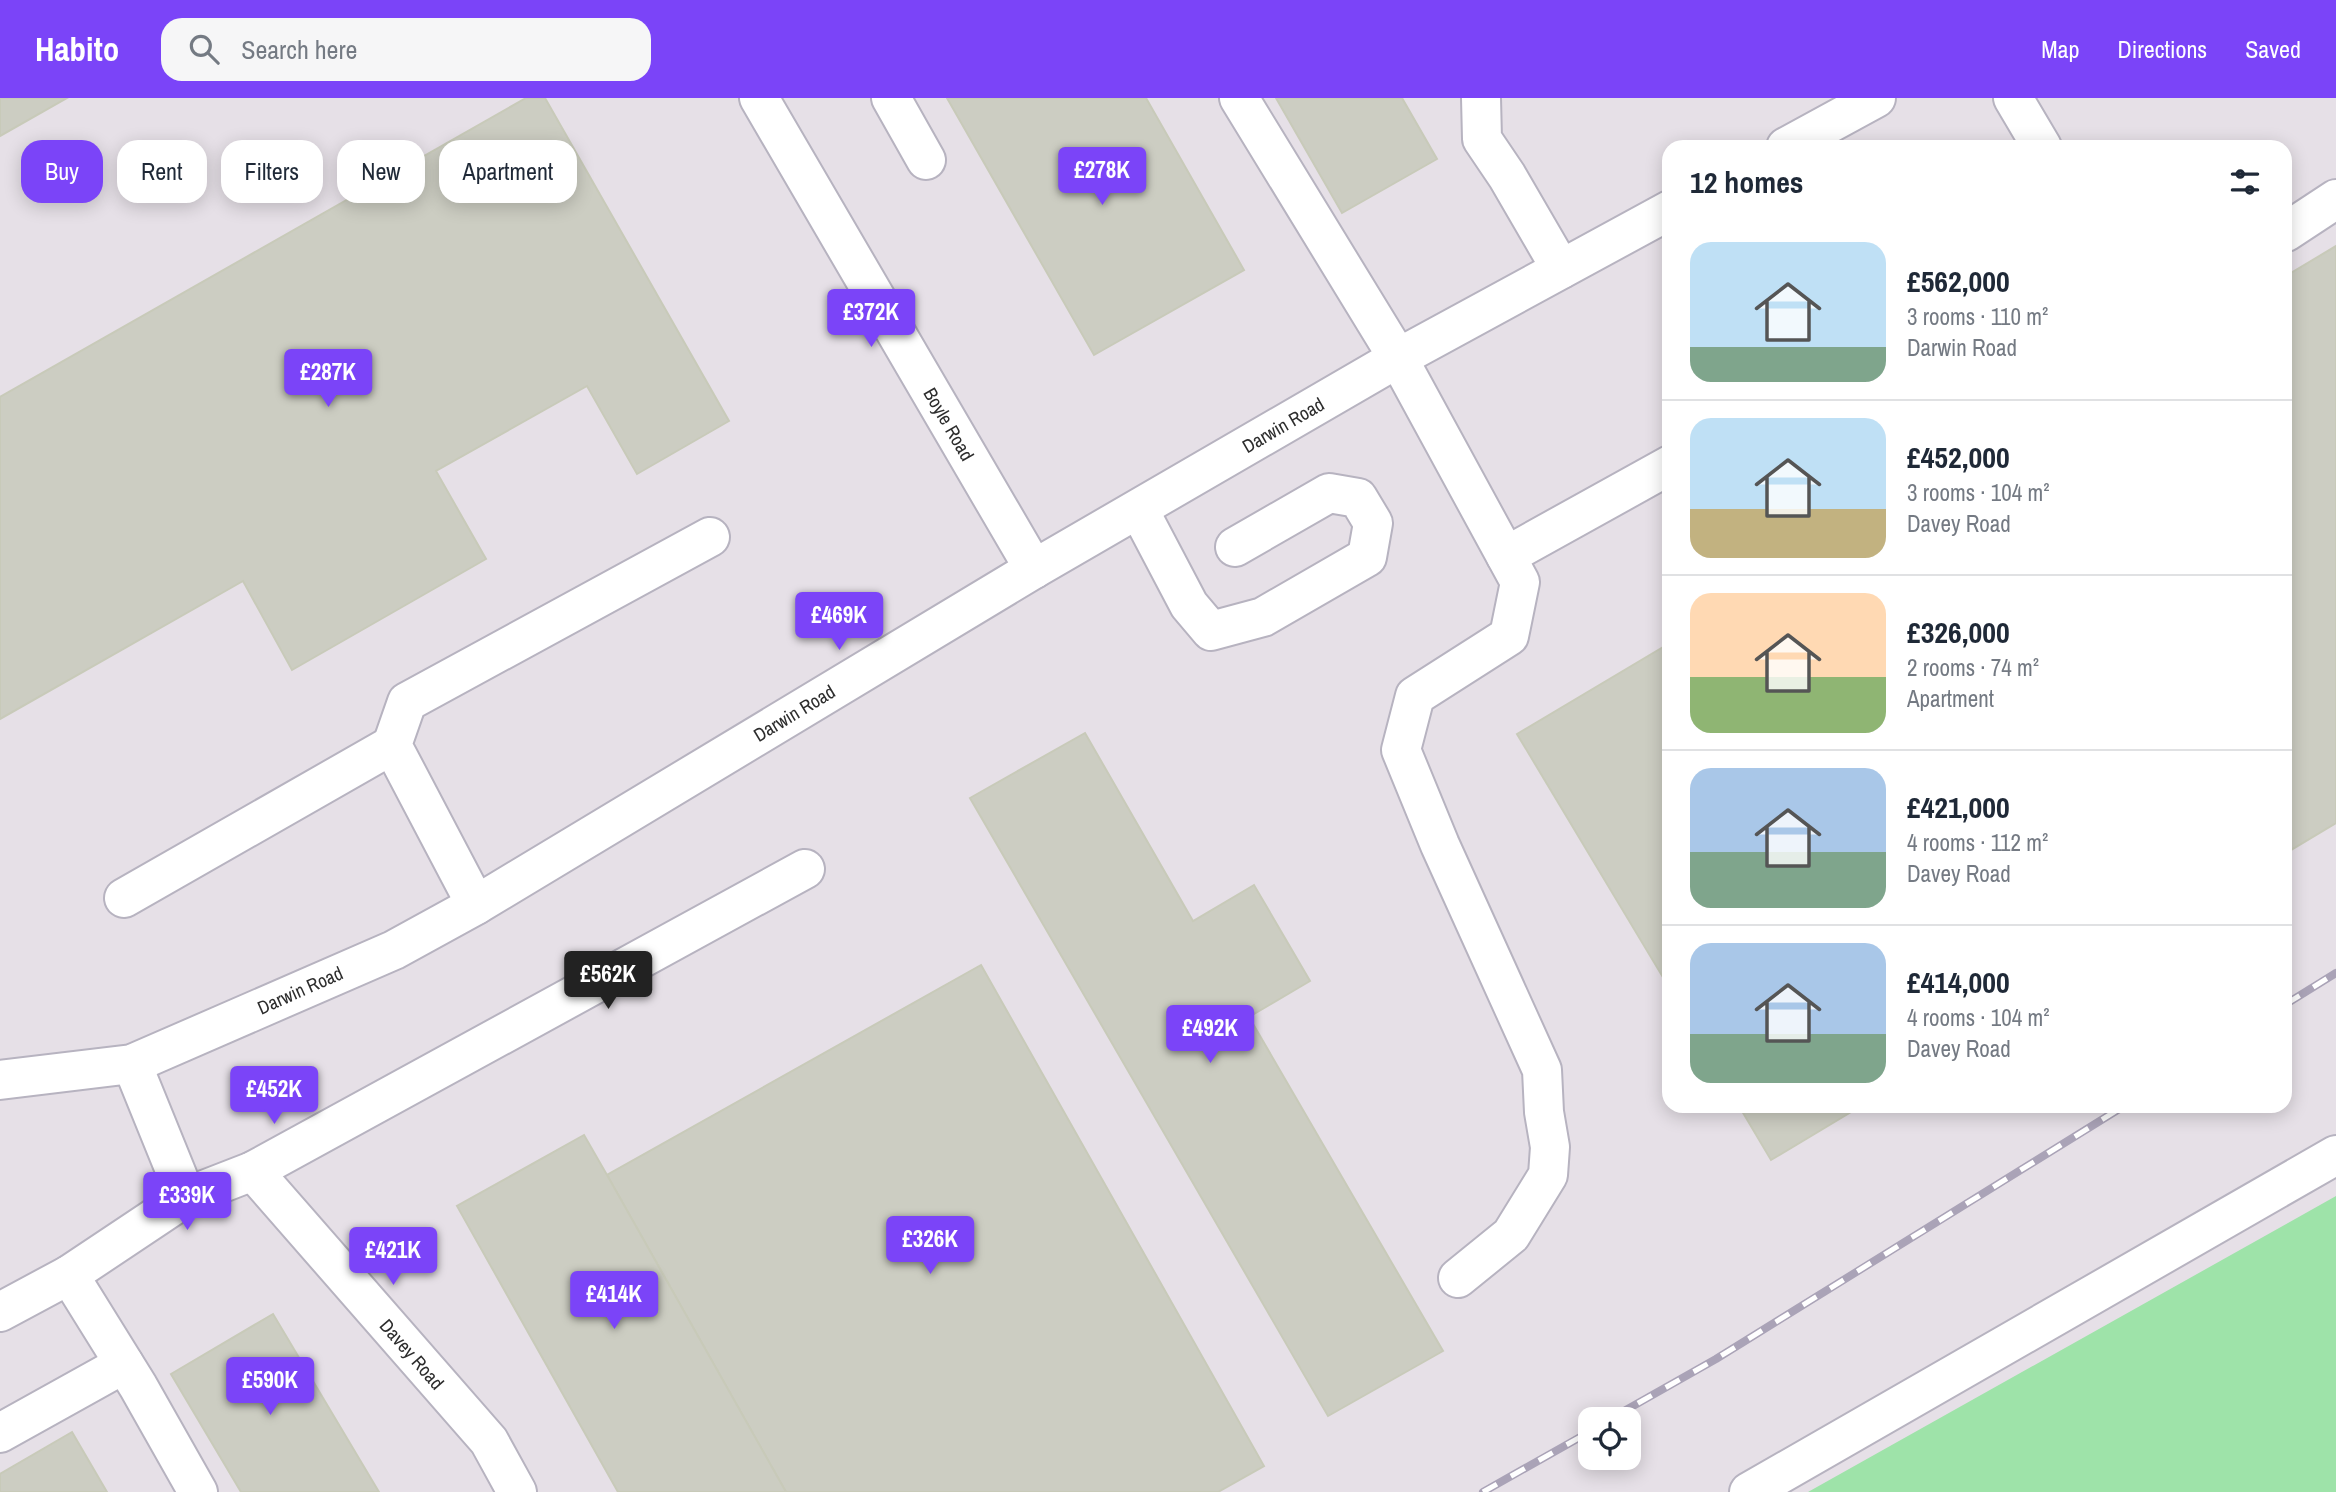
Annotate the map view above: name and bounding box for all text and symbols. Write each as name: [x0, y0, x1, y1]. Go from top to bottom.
search box: [161, 18, 651, 81]
text: Habito: [35, 27, 119, 71]
icon: search: [185, 30, 223, 68]
text: Search here: [241, 32, 357, 67]
text: Map: [2041, 33, 2079, 65]
text: Directions: [2117, 33, 2207, 65]
text: Saved: [2245, 33, 2301, 65]
chip: Buy: [21, 140, 103, 203]
chip: Rent: [117, 140, 207, 203]
chip: Filters: [221, 140, 323, 203]
chip: New: [337, 140, 425, 203]
chip: Apartment: [439, 140, 577, 203]
pin: £278K: [1053, 148, 1151, 207]
text: £278K: [1074, 154, 1130, 185]
text: 12 homes: [1690, 162, 1804, 202]
icon: filters: [2226, 163, 2264, 201]
text: £562,000: [1907, 261, 2010, 301]
icon: home: [1746, 270, 1830, 354]
pin: £372K: [822, 289, 920, 349]
text: £372K: [843, 296, 899, 327]
text: 3 rooms · 110 m²: [1907, 301, 2048, 332]
text: Darwin Road: [1907, 332, 2017, 363]
pin: £287K: [279, 350, 377, 409]
text: £287K: [300, 356, 356, 387]
street label: Boyle Road: [918, 383, 980, 465]
street label: Darwin Road: [1237, 391, 1329, 459]
text: £452,000: [1907, 437, 2010, 477]
icon: home: [1746, 446, 1830, 530]
text: 3 rooms · 104 m²: [1907, 477, 2050, 508]
text: Davey Road: [1907, 508, 2011, 539]
pin: £469K: [790, 592, 888, 652]
text: £469K: [811, 599, 867, 630]
text: £326,000: [1907, 612, 2010, 652]
icon: home: [1746, 621, 1830, 705]
text: 2 rooms · 74 m²: [1907, 652, 2039, 683]
street label: Darwin Road: [748, 678, 840, 748]
text: Apartment: [1907, 683, 1994, 714]
text: £421,000: [1907, 787, 2010, 827]
icon: home: [1746, 796, 1830, 880]
text: 4 rooms · 112 m²: [1907, 827, 2048, 858]
text: Davey Road: [1907, 858, 2011, 889]
pin: £562K: [559, 951, 657, 1011]
text: £562K: [580, 958, 636, 989]
street label: Darwin Road: [253, 960, 347, 1020]
text: £414,000: [1907, 962, 2010, 1002]
icon: home: [1746, 971, 1830, 1055]
text: 4 rooms · 104 m²: [1907, 1002, 2050, 1033]
pin: £492K: [1161, 1006, 1259, 1065]
text: £492K: [1182, 1012, 1238, 1043]
text: Davey Road: [1907, 1033, 2011, 1064]
pin: £452K: [225, 1066, 323, 1126]
text: £452K: [246, 1073, 302, 1104]
pin: £339K: [138, 1172, 236, 1232]
text: £339K: [159, 1179, 215, 1210]
pin: £326K: [881, 1216, 979, 1276]
text: £326K: [902, 1223, 958, 1254]
pin: £421K: [344, 1228, 442, 1287]
text: £421K: [365, 1234, 421, 1265]
pin: £414K: [565, 1272, 663, 1331]
text: £414K: [586, 1278, 642, 1309]
street label: Davey Road: [374, 1313, 450, 1395]
pin: £590K: [221, 1358, 319, 1417]
text: £590K: [242, 1364, 298, 1395]
map controls: [1578, 1407, 1641, 1470]
button: locate: [1578, 1407, 1641, 1470]

